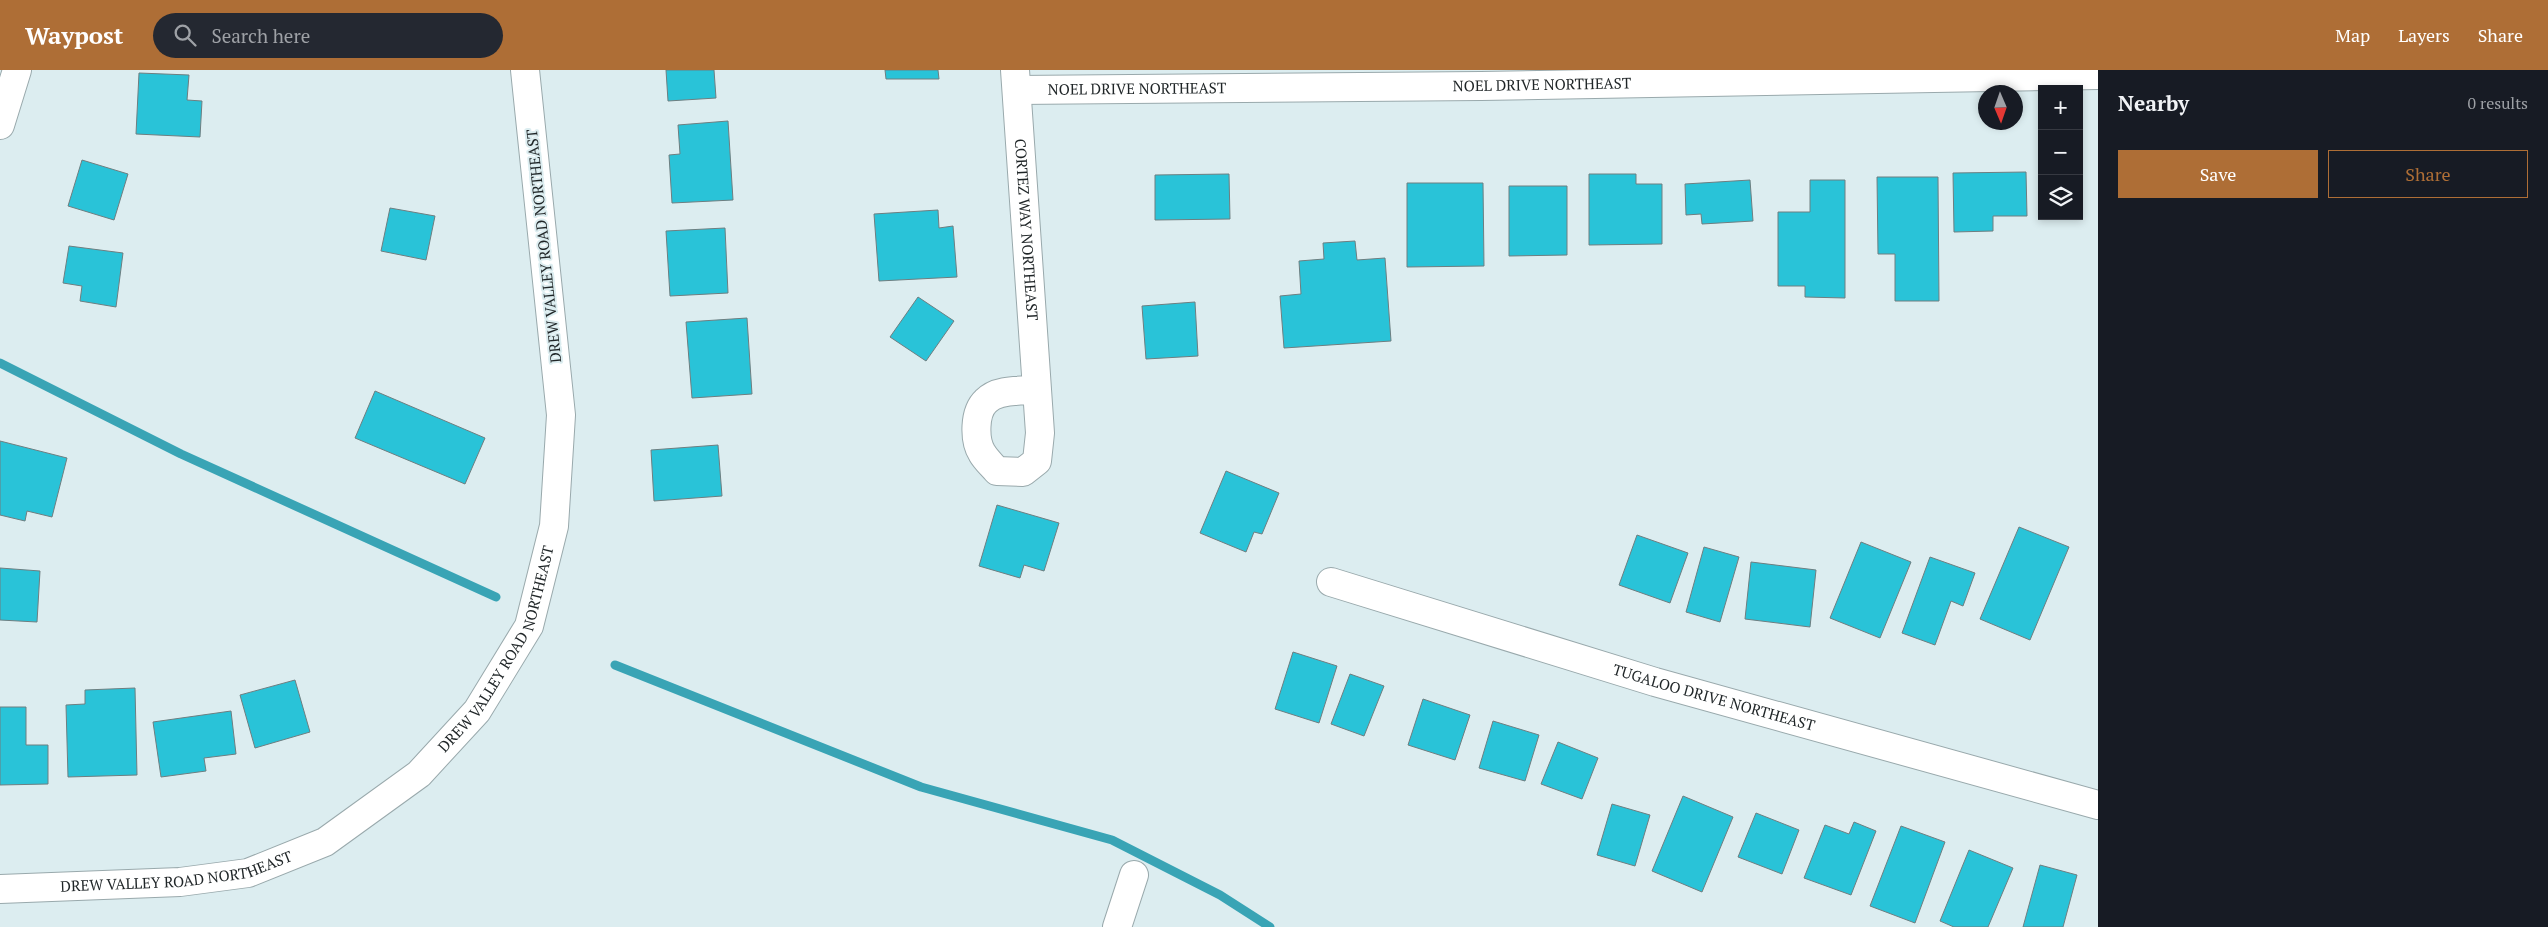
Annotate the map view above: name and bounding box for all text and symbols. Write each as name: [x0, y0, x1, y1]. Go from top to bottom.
search box: [153, 13, 503, 58]
text: Waypost: [25, 19, 123, 51]
icon: search: [171, 21, 199, 49]
text: Search here: [211, 23, 310, 48]
text: Map: [2335, 23, 2370, 47]
text: Layers: [2398, 23, 2450, 47]
text: Share: [2478, 23, 2523, 47]
street label: NOEL DRIVE NORTHEAST: [1453, 72, 1631, 95]
street label: NOEL DRIVE NORTHEAST: [1048, 77, 1226, 99]
north arrow: [1978, 85, 2023, 130]
map controls: [2038, 85, 2083, 220]
button: +: [2038, 85, 2083, 130]
text: Nearby: [2118, 89, 2189, 117]
text: 0 results: [2468, 92, 2528, 114]
street label: DREW VALLEY ROAD NORTHEAST: [521, 128, 565, 364]
button: −: [2038, 130, 2083, 175]
street label: CORTEZ WAY NORTHEAST: [1011, 138, 1043, 321]
button: Save: [2118, 150, 2318, 198]
button: Share: [2328, 150, 2528, 198]
button: layers: [2038, 175, 2083, 220]
street label: DREW VALLEY ROAD NORTHEAST: [433, 543, 558, 756]
street label: TUGALOO DRIVE NORTHEAST: [1611, 659, 1817, 735]
street label: DREW VALLEY ROAD NORTHEAST: [60, 845, 295, 896]

